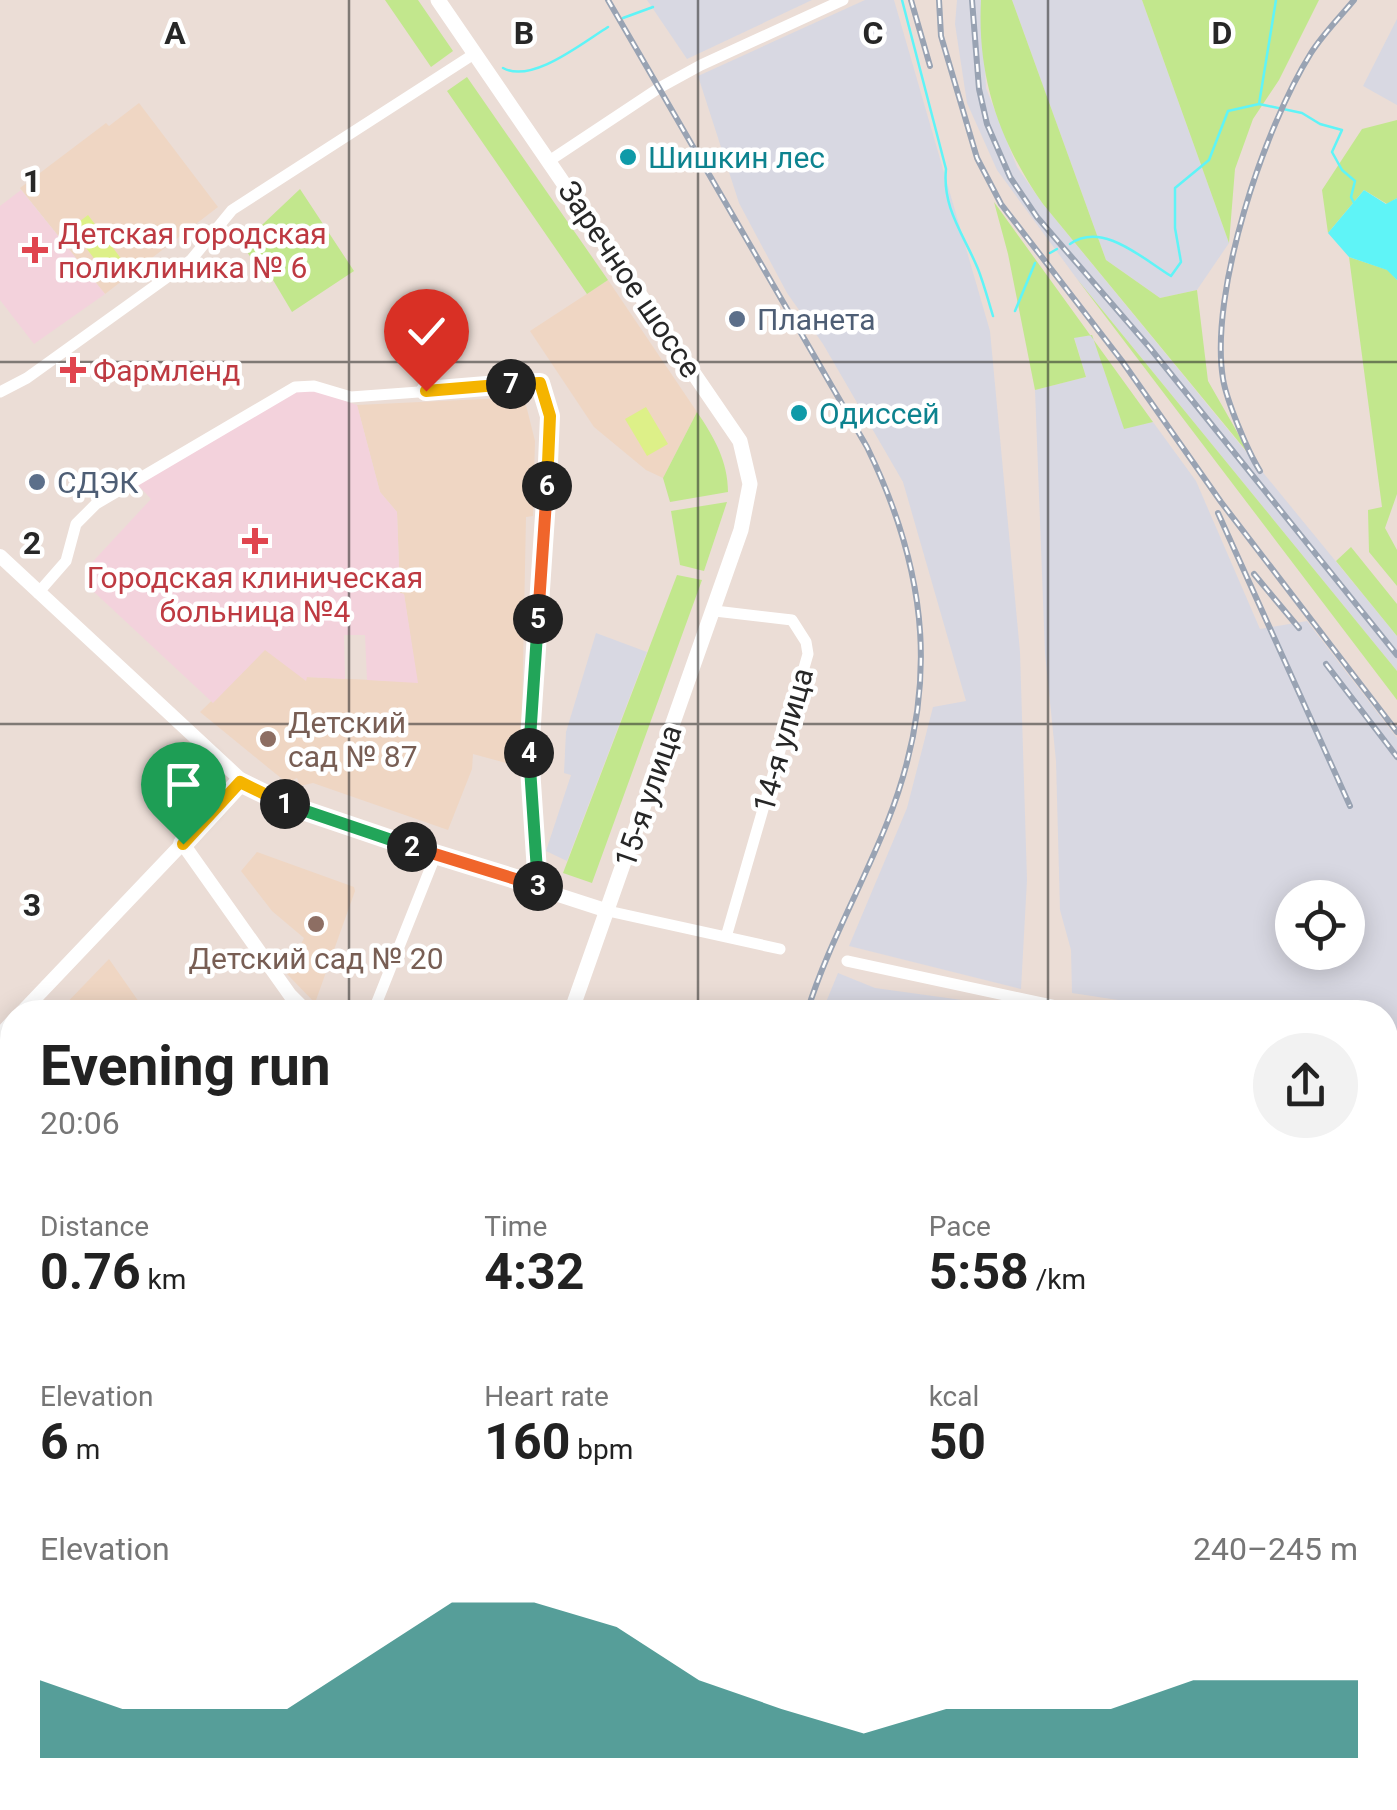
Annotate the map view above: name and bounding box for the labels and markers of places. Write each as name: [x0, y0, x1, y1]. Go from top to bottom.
place label: Шишкин лес: [648, 140, 825, 175]
marker: Шишкин лес: [617, 146, 639, 168]
place label: Детская городская поликлиника № 6: [58, 216, 327, 285]
marker: Детская городская поликлиника № 6: [22, 237, 48, 263]
pin: [384, 289, 469, 392]
place label: Планета: [757, 302, 876, 337]
marker: Планета: [726, 308, 748, 330]
place label: Фармленд: [93, 353, 240, 388]
marker: Фармленд: [62, 359, 84, 381]
pin: 7: [486, 359, 536, 409]
place label: Одиссей: [819, 396, 940, 431]
marker: Одиссей: [788, 402, 810, 424]
pin: 6: [522, 461, 572, 511]
place label: СДЭК: [57, 465, 139, 500]
marker: СДЭК: [26, 471, 48, 493]
marker: Городская клиническая больница №4: [242, 528, 268, 554]
place label: Городская клиническая больница №4: [87, 560, 423, 629]
pin: 5: [513, 594, 563, 644]
place label: Детский сад № 87: [288, 705, 418, 774]
marker: Детский сад № 87: [257, 728, 279, 750]
pin: 4: [504, 728, 554, 778]
pin: [141, 742, 226, 845]
pin: 1: [260, 779, 310, 829]
pin: 2: [387, 822, 437, 872]
pin: 3: [513, 861, 563, 911]
marker: Детский сад № 20: [305, 913, 327, 935]
place label: Детский сад № 20: [188, 941, 444, 976]

